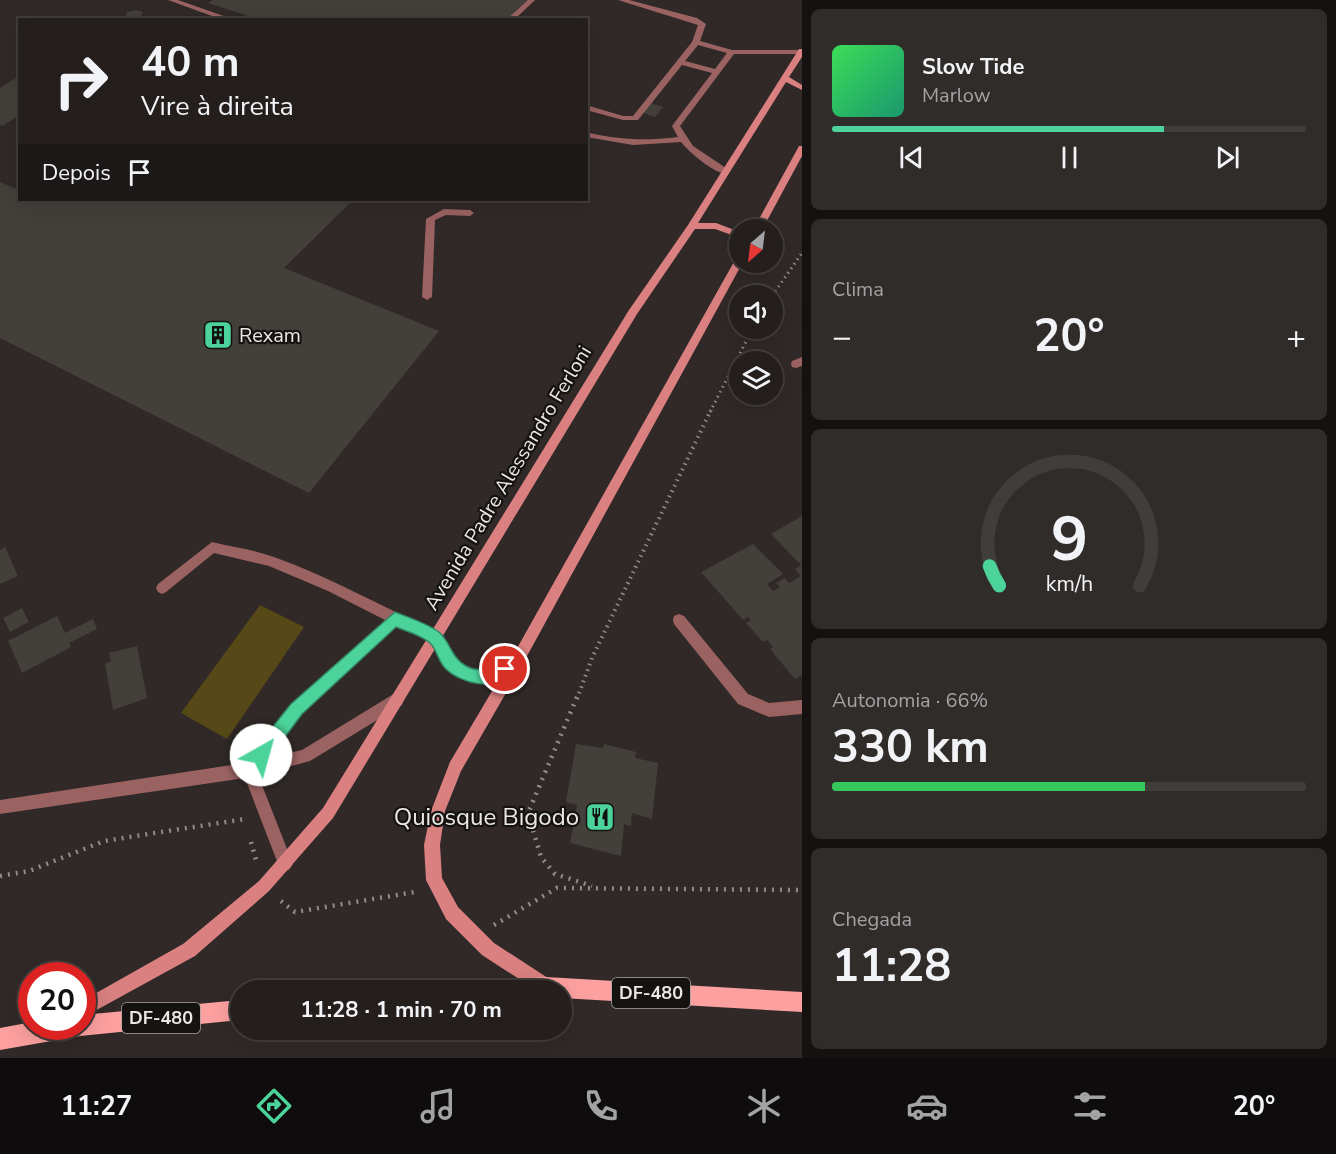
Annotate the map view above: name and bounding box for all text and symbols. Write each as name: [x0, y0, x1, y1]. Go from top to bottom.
text: 40 m: [141, 34, 240, 91]
icon: right: [42, 42, 120, 120]
text: Slow Tide: [922, 52, 1024, 82]
text: Marlow: [922, 82, 990, 109]
text: Vire à direita: [141, 88, 294, 125]
icon: previous: [895, 141, 928, 174]
icon: pause: [1053, 141, 1086, 174]
icon: next: [1211, 141, 1244, 174]
icon: arrive: [123, 156, 156, 189]
text: Depois: [42, 158, 111, 188]
north arrow: [729, 219, 783, 273]
map controls: [729, 219, 783, 405]
text: Clima: [832, 276, 884, 303]
button: sound: [729, 285, 783, 339]
text: 20°: [1033, 306, 1105, 367]
text: −: [832, 315, 852, 360]
text: +: [1286, 315, 1306, 360]
building icon: Rexam: [202, 319, 234, 351]
place label: Rexam: [239, 322, 301, 349]
street label: Avenida Padre Alessandro Ferloni: [418, 341, 598, 615]
button: layers: [729, 351, 783, 405]
text: 9: [1050, 497, 1088, 582]
text: km/h: [1045, 569, 1093, 599]
pin: [479, 643, 530, 694]
icon: arrive: [488, 652, 521, 685]
text: Autonomia · 66%: [832, 687, 988, 714]
text: 330 km: [832, 717, 989, 778]
position arrow: [229, 723, 293, 787]
place label: Quiosque Bigodo: [394, 801, 579, 833]
restaurant icon: Quiosque Bigodo: [584, 801, 616, 833]
text: Chegada: [832, 906, 912, 933]
text: 11:28: [832, 936, 951, 997]
speed limit sign: 20: [18, 962, 96, 1040]
road number: DF-480: [612, 978, 690, 1008]
text: 11:28 · 1 min · 70 m: [300, 995, 502, 1025]
road number: DF-480: [122, 1003, 200, 1033]
icon: directions: [253, 1085, 295, 1127]
icon: music: [417, 1085, 459, 1127]
icon: phone: [580, 1085, 622, 1127]
icon: climate: [743, 1085, 785, 1127]
icon: car: [906, 1085, 948, 1127]
icon: filters: [1069, 1085, 1111, 1127]
text: 11:27: [61, 1088, 132, 1125]
text: 20°: [1233, 1088, 1275, 1125]

